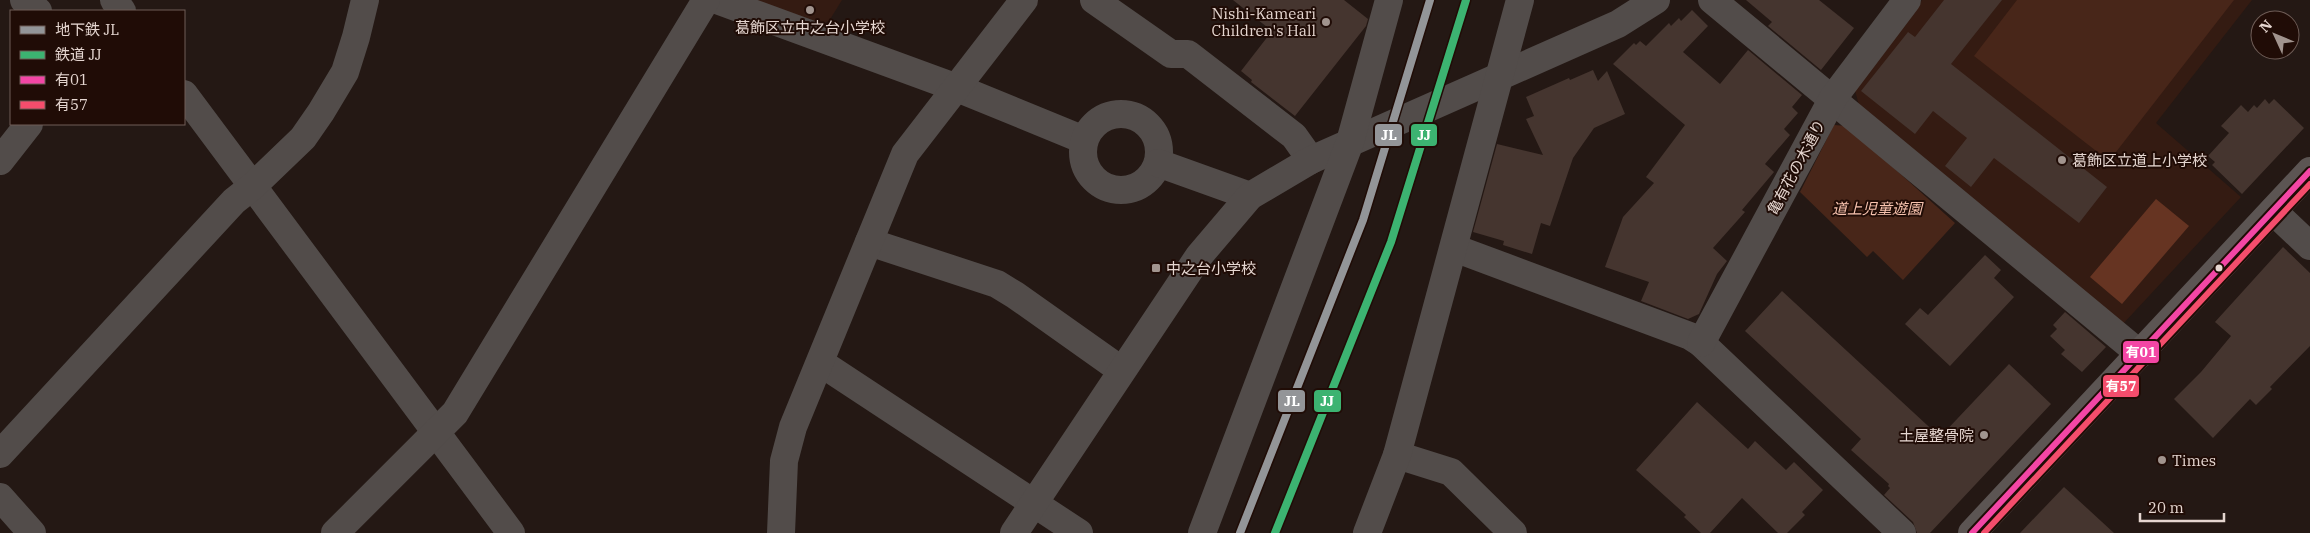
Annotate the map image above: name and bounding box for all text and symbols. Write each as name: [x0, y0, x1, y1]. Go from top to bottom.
marker: 葛飾区立中之台小学校: [804, 4, 816, 16]
place label: Nishi-Kameari Children's Hall: [1211, 4, 1316, 40]
legend: [10, 10, 185, 125]
north arrow: [2250, 10, 2300, 60]
marker: Nishi-Kameari Children's Hall: [1320, 16, 1332, 28]
text: N: [2255, 16, 2276, 36]
place label: 葛飾区立中之台小学校: [735, 18, 885, 37]
text: 地下鉄 JL: [55, 20, 119, 39]
text: 鉄道 JJ: [55, 45, 102, 64]
text: 有01: [55, 70, 88, 89]
text: 有57: [55, 95, 88, 114]
street label: 亀有花の木通り: [1763, 116, 1829, 218]
line badge: JL: [1374, 123, 1403, 147]
line badge: JJ: [1410, 123, 1438, 147]
text: JL: [1381, 126, 1397, 144]
text: JJ: [1417, 126, 1431, 144]
place label: 葛飾区立道上小学校: [2072, 151, 2207, 170]
marker: 葛飾区立道上小学校: [2056, 154, 2068, 166]
park label: 道上児童遊園: [1832, 199, 1924, 218]
place label: 中之台小学校: [1166, 259, 1256, 278]
marker: 中之台小学校: [1150, 262, 1162, 274]
unlabelled marker: [2214, 263, 2224, 273]
line badge: 有01: [2122, 340, 2160, 364]
text: 有01: [2126, 343, 2156, 361]
line badge: 有57: [2102, 374, 2140, 398]
text: 有57: [2106, 377, 2136, 395]
line badge: JL: [1277, 389, 1306, 413]
line badge: JJ: [1313, 389, 1342, 413]
text: JL: [1284, 392, 1300, 410]
text: JJ: [1320, 392, 1334, 410]
place label: 土屋整骨院: [1899, 426, 1974, 445]
marker: 土屋整骨院: [1978, 429, 1990, 441]
place label: Times: [2172, 451, 2216, 470]
marker: Times: [2156, 454, 2168, 466]
scale bar: [2140, 490, 2224, 522]
text: 20 m: [2148, 498, 2184, 517]

